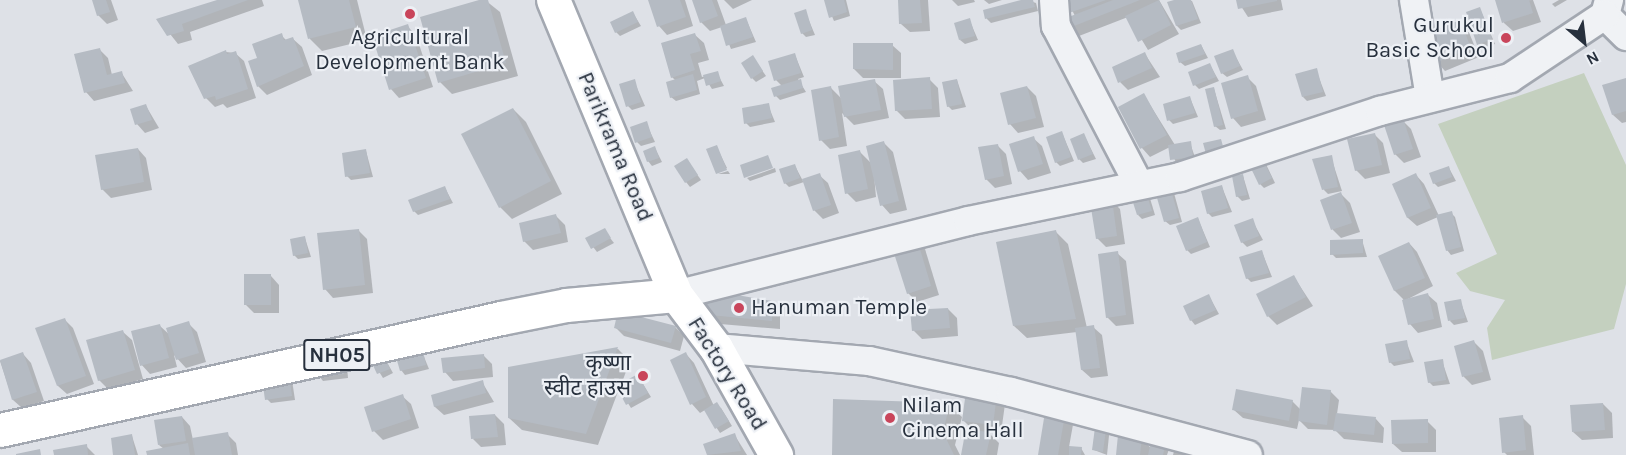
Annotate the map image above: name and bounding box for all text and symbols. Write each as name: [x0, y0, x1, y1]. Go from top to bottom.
marker: Agricultural Development Bank: [403, 7, 417, 21]
place label: Gurukul Basic School: [1365, 12, 1494, 63]
north arrow: [1554, 12, 1614, 72]
place label: Agricultural Development Bank: [315, 24, 505, 76]
marker: Gurukul Basic School: [1499, 31, 1513, 45]
text: N: [1583, 47, 1602, 69]
street label: Parikrama Road: [572, 68, 658, 226]
place label: Hanuman Temple: [751, 295, 927, 321]
marker: Hanuman Temple: [732, 301, 746, 315]
street label: Factory Road: [682, 312, 772, 436]
road number: NH05: [302, 337, 372, 373]
place label: कृष्णा स्वीट हाउस: [544, 350, 631, 402]
marker: कृष्णा स्वीट हाउस: [636, 369, 650, 383]
place label: Nilam Cinema Hall: [902, 392, 1024, 444]
marker: Nilam Cinema Hall: [883, 411, 897, 425]

